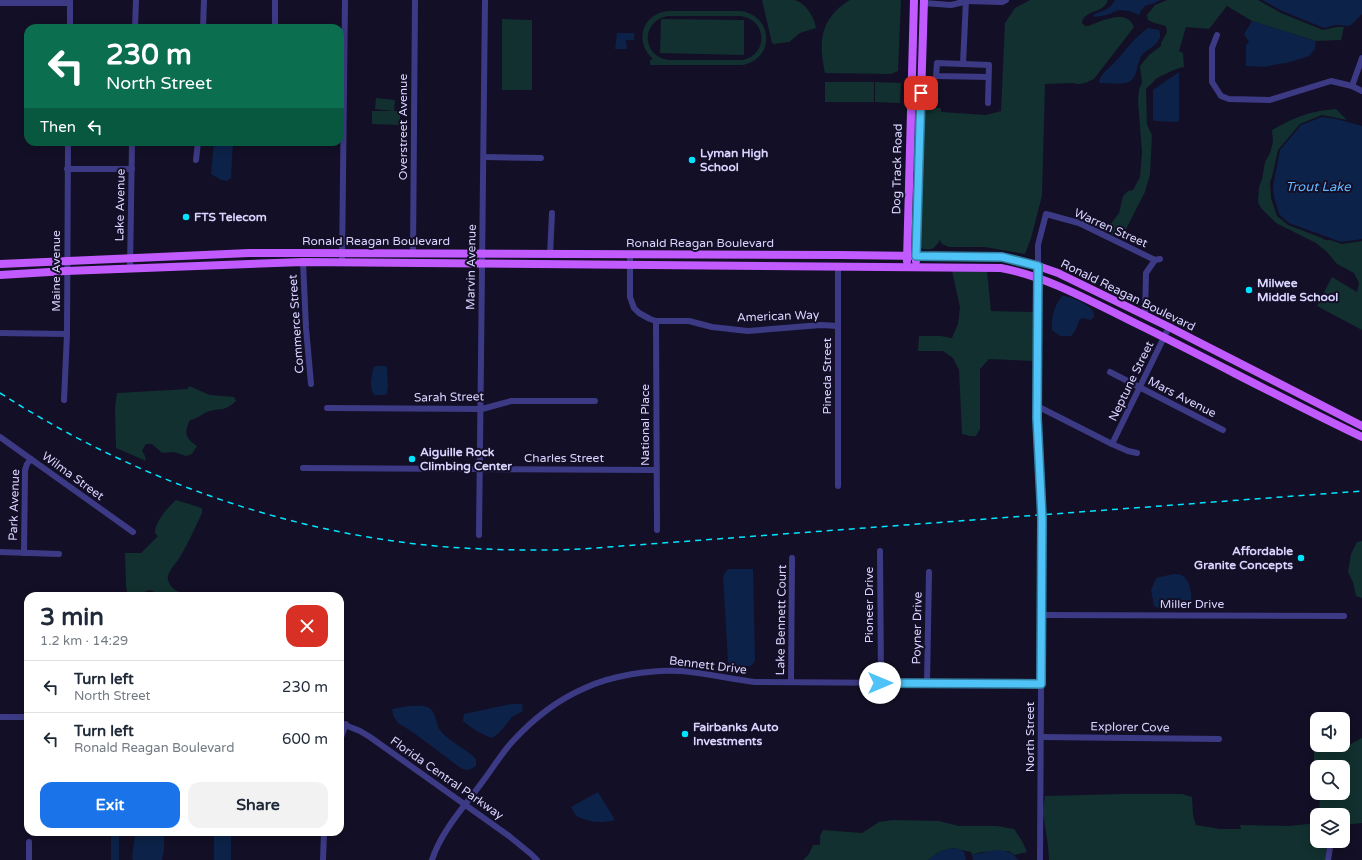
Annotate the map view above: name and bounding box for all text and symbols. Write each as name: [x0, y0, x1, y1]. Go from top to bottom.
text: 230 m: [106, 38, 192, 72]
icon: left: [40, 40, 92, 92]
text: North Street: [106, 72, 212, 94]
street label: Overstreet Avenue: [396, 74, 410, 180]
pin: [904, 76, 938, 110]
icon: arrive: [910, 82, 932, 104]
icon: left: [84, 116, 106, 138]
text: Then: [40, 118, 76, 136]
street label: Dog Track Road: [889, 123, 905, 215]
place label: Lyman High School: [700, 146, 768, 174]
marker: Lyman High School: [687, 155, 697, 165]
street label: Lake Avenue: [112, 168, 128, 242]
water label: Trout Lake: [1285, 179, 1351, 195]
street label: Warren Street: [1072, 206, 1150, 251]
place label: FTS Telecom: [194, 210, 267, 224]
marker: FTS Telecom: [181, 212, 191, 222]
street label: Marvin Avenue: [463, 224, 479, 310]
street label: Maine Avenue: [49, 230, 63, 312]
street label: Ronald Reagan Boulevard: [302, 234, 450, 248]
street label: Ronald Reagan Boulevard: [626, 236, 774, 250]
street label: Ronald Reagan Boulevard: [1058, 256, 1198, 334]
street label: Commerce Street: [286, 274, 306, 374]
place label: Milwee Middle School: [1257, 276, 1338, 304]
marker: Milwee Middle School: [1244, 285, 1254, 295]
street label: American Way: [736, 308, 820, 324]
street label: Pineda Street: [820, 337, 834, 414]
street label: Neptune Street: [1106, 338, 1157, 423]
street label: Mars Avenue: [1146, 374, 1219, 420]
street label: National Place: [638, 384, 652, 466]
street label: Sarah Street: [414, 389, 485, 405]
place label: Aiguille Rock Climbing Center: [420, 445, 512, 474]
street label: Wilma Street: [39, 449, 107, 503]
street label: Charles Street: [524, 451, 604, 465]
marker: Aiguille Rock Climbing Center: [407, 454, 417, 464]
street label: Park Avenue: [6, 469, 22, 541]
place label: Affordable Granite Concepts: [1194, 544, 1293, 573]
marker: Affordable Granite Concepts: [1296, 553, 1306, 563]
street label: Lake Bennett Court: [773, 564, 789, 675]
street label: Pioneer Drive: [862, 567, 876, 643]
street label: Poyner Drive: [909, 591, 925, 665]
street label: Miller Drive: [1160, 597, 1224, 611]
text: 3 min: [40, 603, 104, 632]
button: close: [286, 605, 328, 647]
text: 1.2 km · 14:29: [40, 633, 128, 649]
street label: Bennett Drive: [668, 653, 748, 677]
position arrow: [859, 662, 901, 704]
text: Turn left: [74, 670, 134, 688]
icon: left: [40, 676, 62, 698]
text: 230 m: [282, 678, 328, 696]
text: North Street: [74, 688, 151, 704]
street label: North Street: [1023, 701, 1037, 772]
map controls: [1310, 712, 1350, 848]
button: sound: [1310, 712, 1350, 752]
street label: Explorer Cove: [1090, 719, 1170, 735]
place label: Fairbanks Auto Investments: [693, 720, 779, 748]
text: Turn left: [74, 722, 134, 740]
icon: left: [40, 728, 62, 750]
marker: Fairbanks Auto Investments: [680, 729, 690, 739]
text: 600 m: [282, 730, 328, 748]
street label: Florida Central Parkway: [388, 734, 507, 823]
text: Ronald Reagan Boulevard: [74, 740, 234, 756]
button: search: [1310, 760, 1350, 800]
button: Exit: [40, 782, 180, 828]
button: Share: [188, 782, 328, 828]
button: layers: [1310, 808, 1350, 848]

